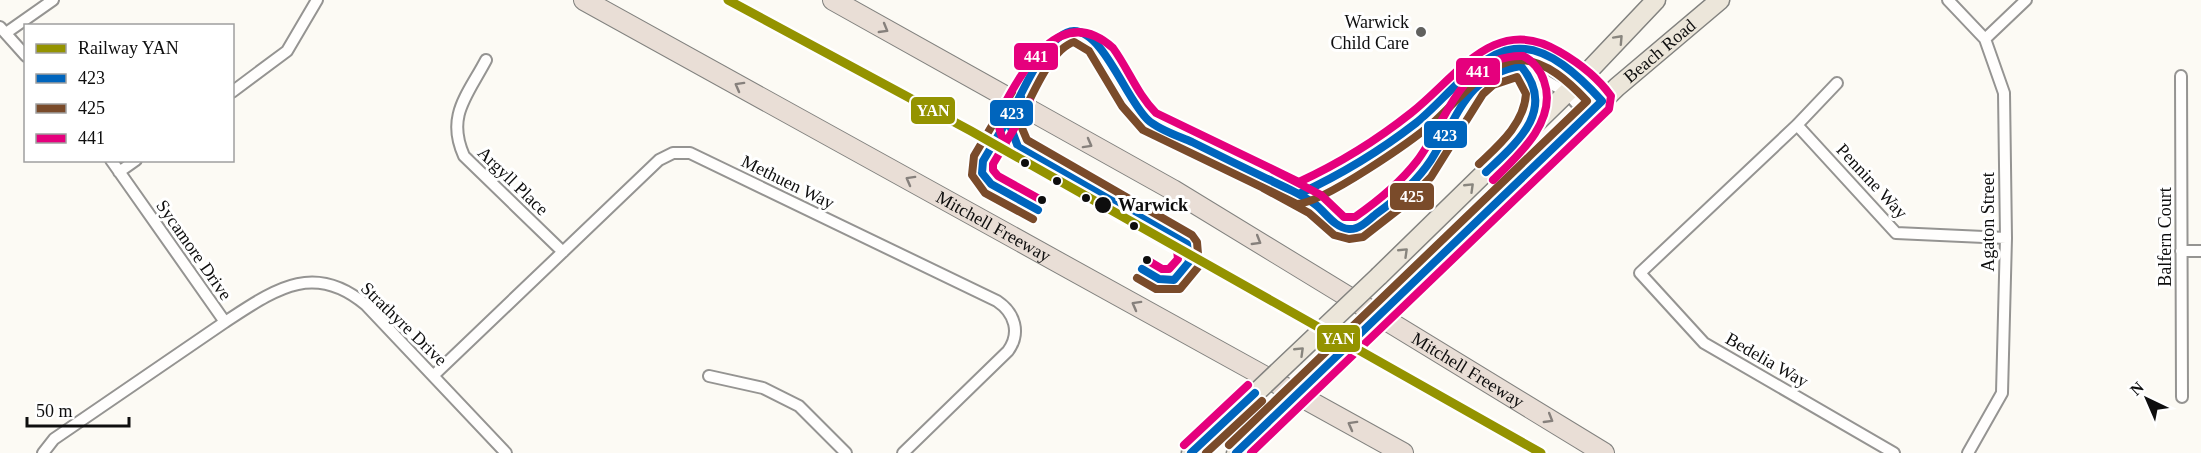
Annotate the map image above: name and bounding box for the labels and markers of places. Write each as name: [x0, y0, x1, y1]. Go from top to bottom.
place label: Warwick Child Care: [1331, 12, 1409, 53]
marker: Warwick Child Care: [1414, 25, 1428, 39]
unlabelled marker: [1019, 157, 1031, 169]
unlabelled marker: [1051, 175, 1063, 187]
unlabelled marker: [1080, 192, 1092, 204]
unlabelled marker: [1036, 194, 1048, 206]
marker: Warwick: [1093, 195, 1113, 215]
place label: Warwick: [1118, 195, 1188, 215]
unlabelled marker: [1128, 220, 1140, 232]
unlabelled marker: [1141, 254, 1153, 266]

